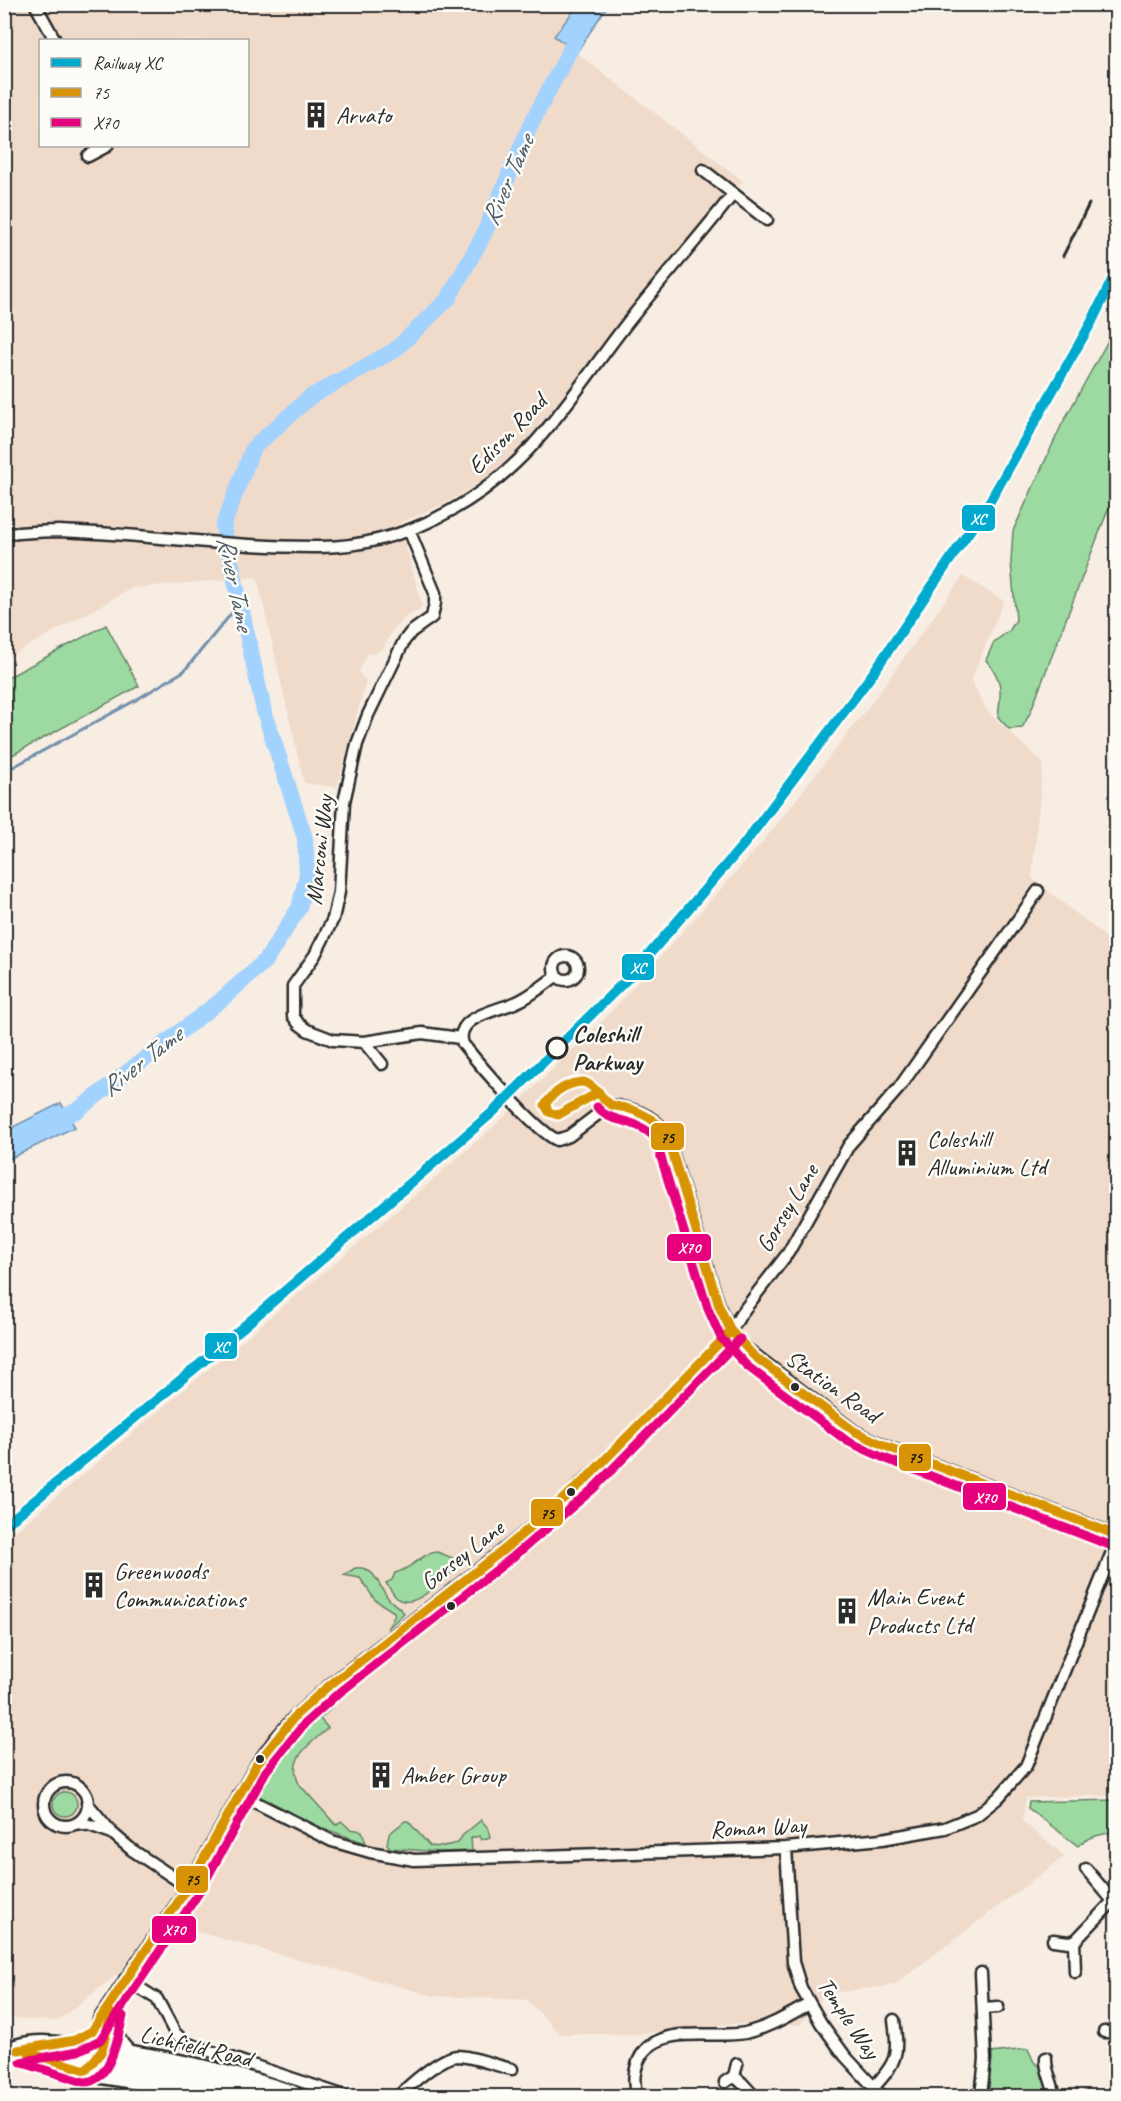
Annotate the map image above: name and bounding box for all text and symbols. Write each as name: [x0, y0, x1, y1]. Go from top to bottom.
legend: [39, 39, 249, 147]
text: Railway XC: [93, 52, 164, 74]
text: 75: [93, 82, 110, 104]
building icon: Arvato: [301, 100, 331, 130]
place label: Arvato: [336, 100, 394, 130]
text: X70: [93, 112, 121, 134]
water label: River Tame: [473, 126, 544, 230]
street label: Edison Road: [461, 385, 555, 481]
line badge: XC: [961, 504, 996, 532]
text: XC: [970, 509, 988, 529]
water label: River Tame: [210, 533, 262, 637]
street label: Marconi Way: [298, 792, 340, 906]
line badge: XC: [621, 953, 655, 981]
text: XC: [630, 958, 648, 978]
water label: River Tame: [94, 1016, 192, 1104]
place label: Coleshill Parkway: [573, 1019, 645, 1077]
marker: Coleshill Parkway: [546, 1037, 568, 1059]
line badge: 75: [650, 1122, 685, 1151]
place label: Coleshill Alluminium Ltd: [927, 1124, 1050, 1182]
text: 75: [660, 1128, 676, 1148]
building icon: Coleshill Alluminium Ltd: [892, 1138, 922, 1168]
street label: Gorsey Lane: [749, 1157, 826, 1257]
line badge: X70: [666, 1233, 712, 1262]
text: X70: [678, 1238, 702, 1258]
line badge: XC: [204, 1332, 238, 1360]
text: XC: [213, 1337, 231, 1357]
street label: Station Road: [780, 1343, 889, 1431]
unlabelled marker: [789, 1381, 801, 1393]
line badge: 75: [898, 1443, 932, 1472]
text: 75: [908, 1448, 924, 1468]
line badge: X70: [962, 1482, 1007, 1511]
unlabelled marker: [565, 1486, 577, 1498]
text: X70: [974, 1488, 998, 1508]
line badge: 75: [530, 1498, 564, 1527]
text: 75: [540, 1504, 556, 1524]
street label: Gorsey Lane: [414, 1512, 511, 1597]
place label: Greenwoods Communications: [114, 1556, 248, 1614]
building icon: Greenwoods Communications: [79, 1570, 109, 1600]
place label: Main Event Products Ltd: [867, 1582, 976, 1640]
building icon: Main Event Products Ltd: [832, 1596, 862, 1626]
unlabelled marker: [445, 1600, 457, 1612]
unlabelled marker: [254, 1753, 266, 1765]
building icon: Amber Group: [366, 1760, 396, 1790]
place label: Amber Group: [401, 1760, 508, 1790]
street label: Roman Way: [709, 1809, 809, 1844]
line badge: 75: [175, 1865, 209, 1894]
text: 75: [185, 1870, 201, 1890]
line badge: X70: [151, 1915, 197, 1944]
text: X70: [163, 1920, 187, 1940]
street label: Temple Way: [811, 1971, 888, 2066]
street label: Lichfield Road: [137, 2019, 258, 2074]

